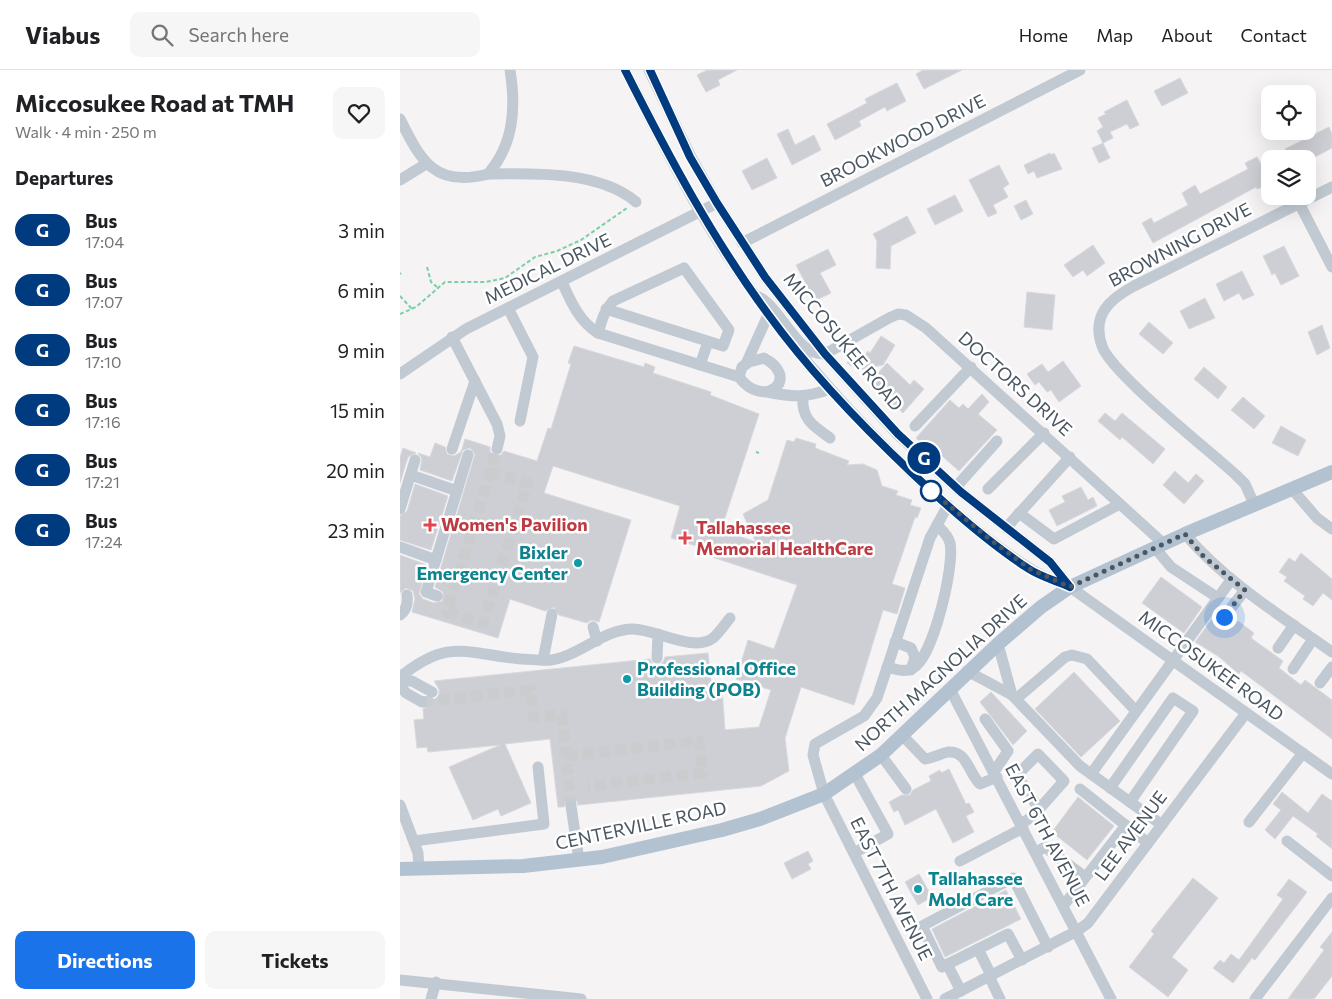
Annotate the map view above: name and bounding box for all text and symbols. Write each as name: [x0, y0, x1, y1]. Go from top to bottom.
search box: [130, 12, 480, 57]
text: Viabus: [25, 20, 100, 49]
icon: search: [148, 21, 176, 49]
text: Search here: [188, 23, 289, 46]
text: Home: [1019, 24, 1068, 46]
text: Map: [1096, 24, 1133, 46]
text: About: [1161, 24, 1213, 46]
text: Contact: [1241, 24, 1307, 46]
map controls: [1261, 85, 1316, 205]
button: locate: [1261, 85, 1316, 140]
button: heart: [333, 87, 385, 139]
text: Miccosukee Road at TMH: [15, 88, 294, 117]
street label: BROOKWOOD DRIVE: [816, 89, 989, 191]
text: Walk · 4 min · 250 m: [15, 122, 157, 141]
button: layers: [1261, 150, 1316, 205]
text: Departures: [15, 166, 113, 189]
street label: BROWNING DRIVE: [1104, 197, 1255, 291]
text: Bus: [85, 209, 117, 232]
text: G: [36, 219, 49, 241]
text: 3 min: [338, 219, 385, 242]
street label: MEDICAL DRIVE: [481, 228, 614, 308]
text: 17:04: [85, 232, 124, 251]
street label: MICCOSUKEE ROAD: [779, 268, 908, 415]
text: Bus: [85, 269, 117, 292]
text: G: [36, 279, 49, 301]
text: 6 min: [337, 279, 385, 302]
text: 17:07: [85, 292, 123, 311]
street label: DOCTORS DRIVE: [954, 326, 1077, 440]
text: Bus: [85, 329, 117, 352]
text: G: [36, 339, 49, 361]
text: 9 min: [337, 339, 385, 362]
text: 17:10: [85, 352, 121, 371]
text: Bus: [85, 389, 117, 412]
text: G: [36, 399, 49, 421]
text: 15 min: [330, 399, 385, 422]
text: 17:16: [85, 412, 121, 431]
line badge: G: [908, 442, 940, 474]
text: G: [917, 447, 931, 469]
text: Bus: [85, 449, 117, 472]
text: G: [36, 459, 49, 481]
text: 20 min: [326, 459, 385, 482]
text: 17:21: [85, 472, 120, 491]
unlabelled marker: [920, 480, 942, 502]
text: Bus: [85, 509, 117, 532]
place label: Women's Pavilion: [441, 513, 588, 535]
place label: Tallahassee Memorial HealthCare: [696, 516, 873, 559]
marker: Women's Pavilion: [423, 518, 437, 532]
text: G: [36, 519, 49, 541]
text: 23 min: [328, 519, 385, 542]
marker: Tallahassee Memorial HealthCare: [678, 531, 692, 545]
text: 17:24: [85, 532, 122, 551]
place label: Bixler Emergency Center: [416, 541, 569, 584]
marker: Bixler Emergency Center: [572, 557, 584, 569]
street label: NORTH MAGNOLIA DRIVE: [850, 589, 1031, 755]
street label: MICCOSUKEE ROAD: [1135, 605, 1288, 725]
your location: [1212, 605, 1237, 630]
place label: Professional Office Building (POB): [637, 657, 796, 700]
marker: Professional Office Building (POB): [621, 673, 633, 685]
street label: EAST 6TH AVENUE: [1001, 759, 1095, 910]
street label: LEE AVENUE: [1089, 786, 1171, 885]
street label: CENTERVILLE ROAD: [553, 796, 728, 854]
street label: EAST 7TH AVENUE: [846, 813, 938, 964]
place label: Tallahassee Mold Care: [928, 867, 1023, 910]
marker: Tallahassee Mold Care: [912, 883, 924, 895]
button: Directions: [15, 931, 195, 989]
button: Tickets: [205, 931, 385, 989]

